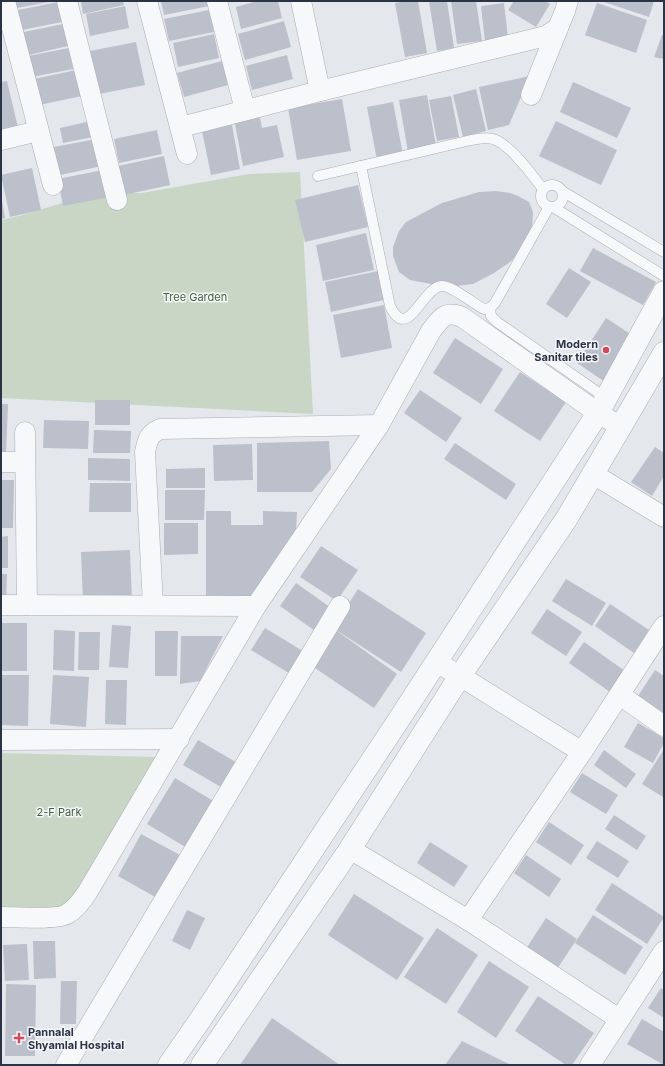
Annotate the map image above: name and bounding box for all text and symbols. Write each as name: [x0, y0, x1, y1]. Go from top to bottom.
park label: Tree Garden: [163, 290, 227, 304]
place label: Modern Sanitar tiles: [534, 337, 598, 364]
marker: Modern Sanitar tiles: [601, 345, 611, 355]
park label: 2-F Park: [37, 805, 81, 819]
place label: Pannalal Shyamlal Hospital: [28, 1025, 124, 1052]
marker: Pannalal Shyamlal Hospital: [13, 1032, 25, 1044]

